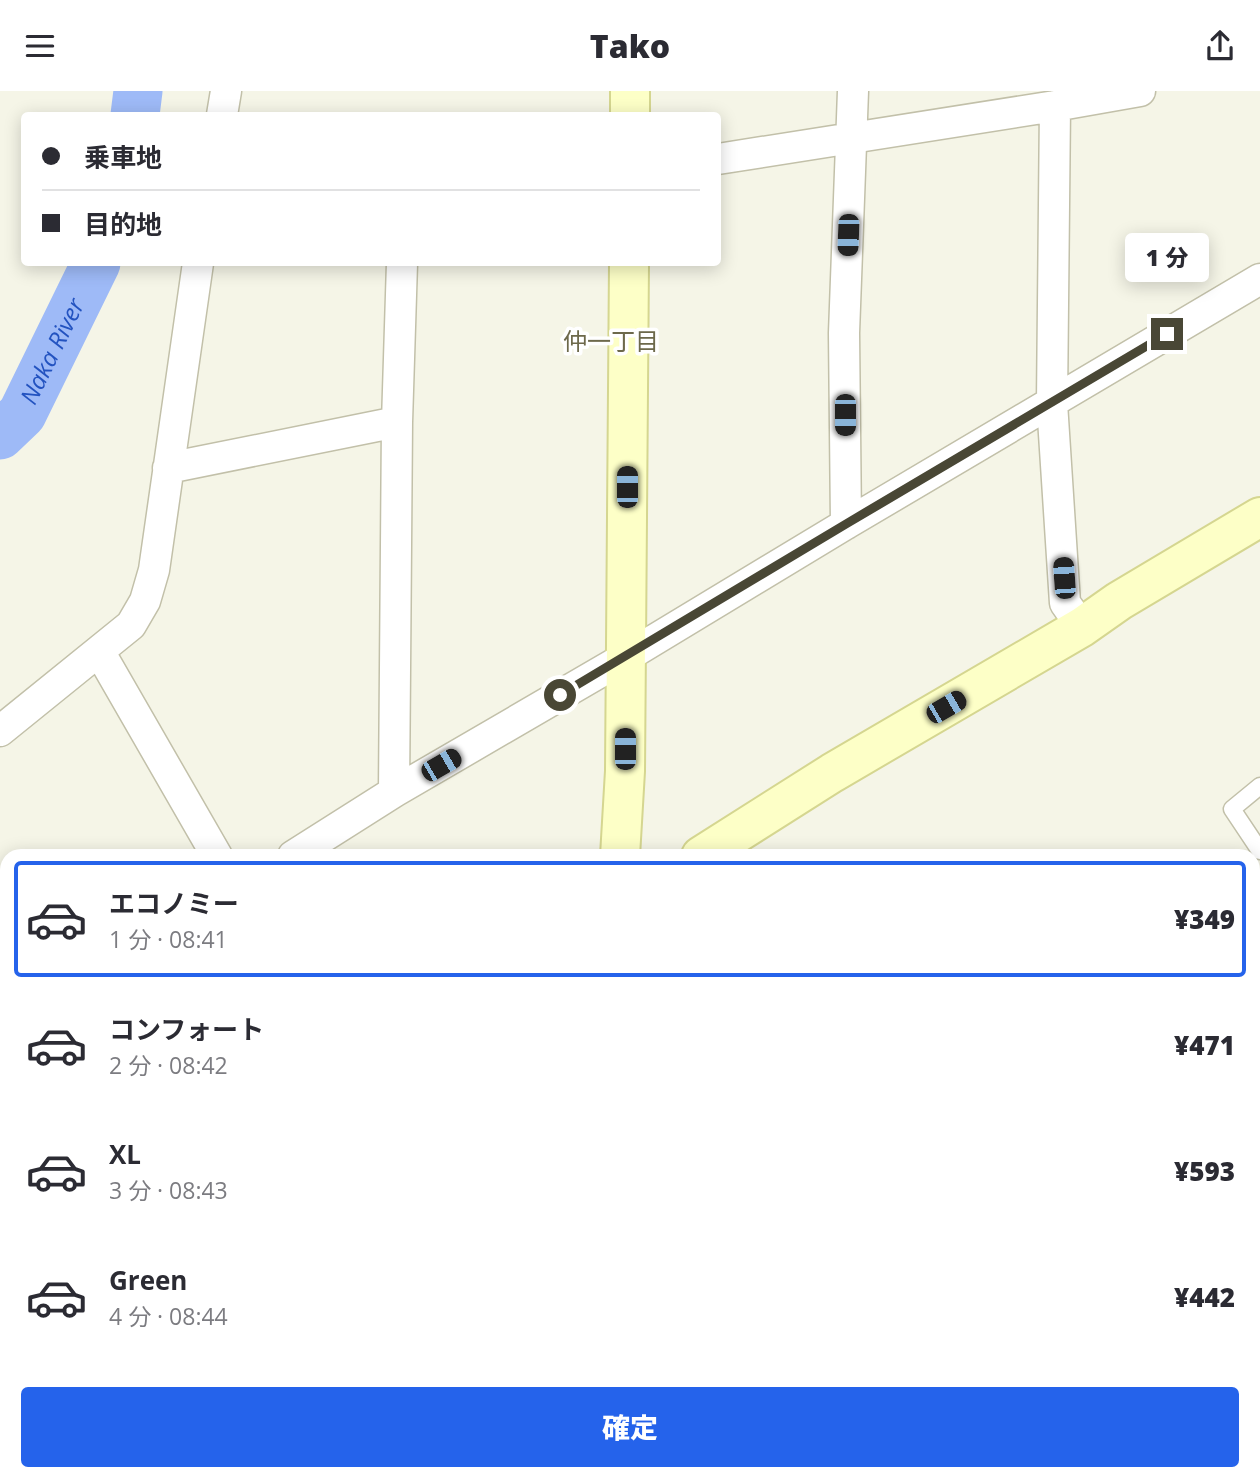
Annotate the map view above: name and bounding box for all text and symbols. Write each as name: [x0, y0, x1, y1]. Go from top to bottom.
text: Tako: [590, 24, 670, 67]
icon: menu: [21, 27, 59, 65]
icon: share: [1201, 27, 1239, 65]
text: 乗車地: [84, 139, 162, 175]
text: 目的地: [84, 206, 162, 242]
car: [837, 214, 860, 256]
callout: 1 分: [1125, 233, 1209, 281]
text: 1 分: [1146, 241, 1188, 273]
water label: Naka River: [11, 291, 92, 409]
route end: [1151, 318, 1183, 350]
district label: 仲一丁目: [563, 324, 659, 357]
car: [835, 394, 856, 436]
car: [617, 466, 638, 508]
car: [1053, 556, 1076, 600]
route start: [544, 679, 576, 711]
car: [923, 687, 970, 727]
car: [615, 728, 636, 770]
car: [418, 745, 465, 785]
text: エコノミー: [109, 885, 239, 921]
icon: car: [25, 888, 88, 951]
text: ¥349: [1174, 901, 1235, 937]
text: 1 分 · 08:41: [109, 923, 228, 955]
text: コンフォート: [109, 1011, 264, 1047]
icon: car: [25, 1014, 88, 1077]
text: ¥471: [1174, 1027, 1235, 1063]
text: 2 分 · 08:42: [109, 1049, 228, 1081]
text: XL: [109, 1136, 141, 1172]
icon: car: [25, 1140, 88, 1203]
text: ¥593: [1174, 1153, 1235, 1189]
text: 3 分 · 08:43: [109, 1174, 228, 1206]
text: Green: [109, 1262, 187, 1298]
icon: car: [25, 1266, 88, 1329]
text: ¥442: [1174, 1279, 1235, 1315]
text: 4 分 · 08:44: [109, 1300, 228, 1332]
button: 確定: [21, 1387, 1239, 1467]

